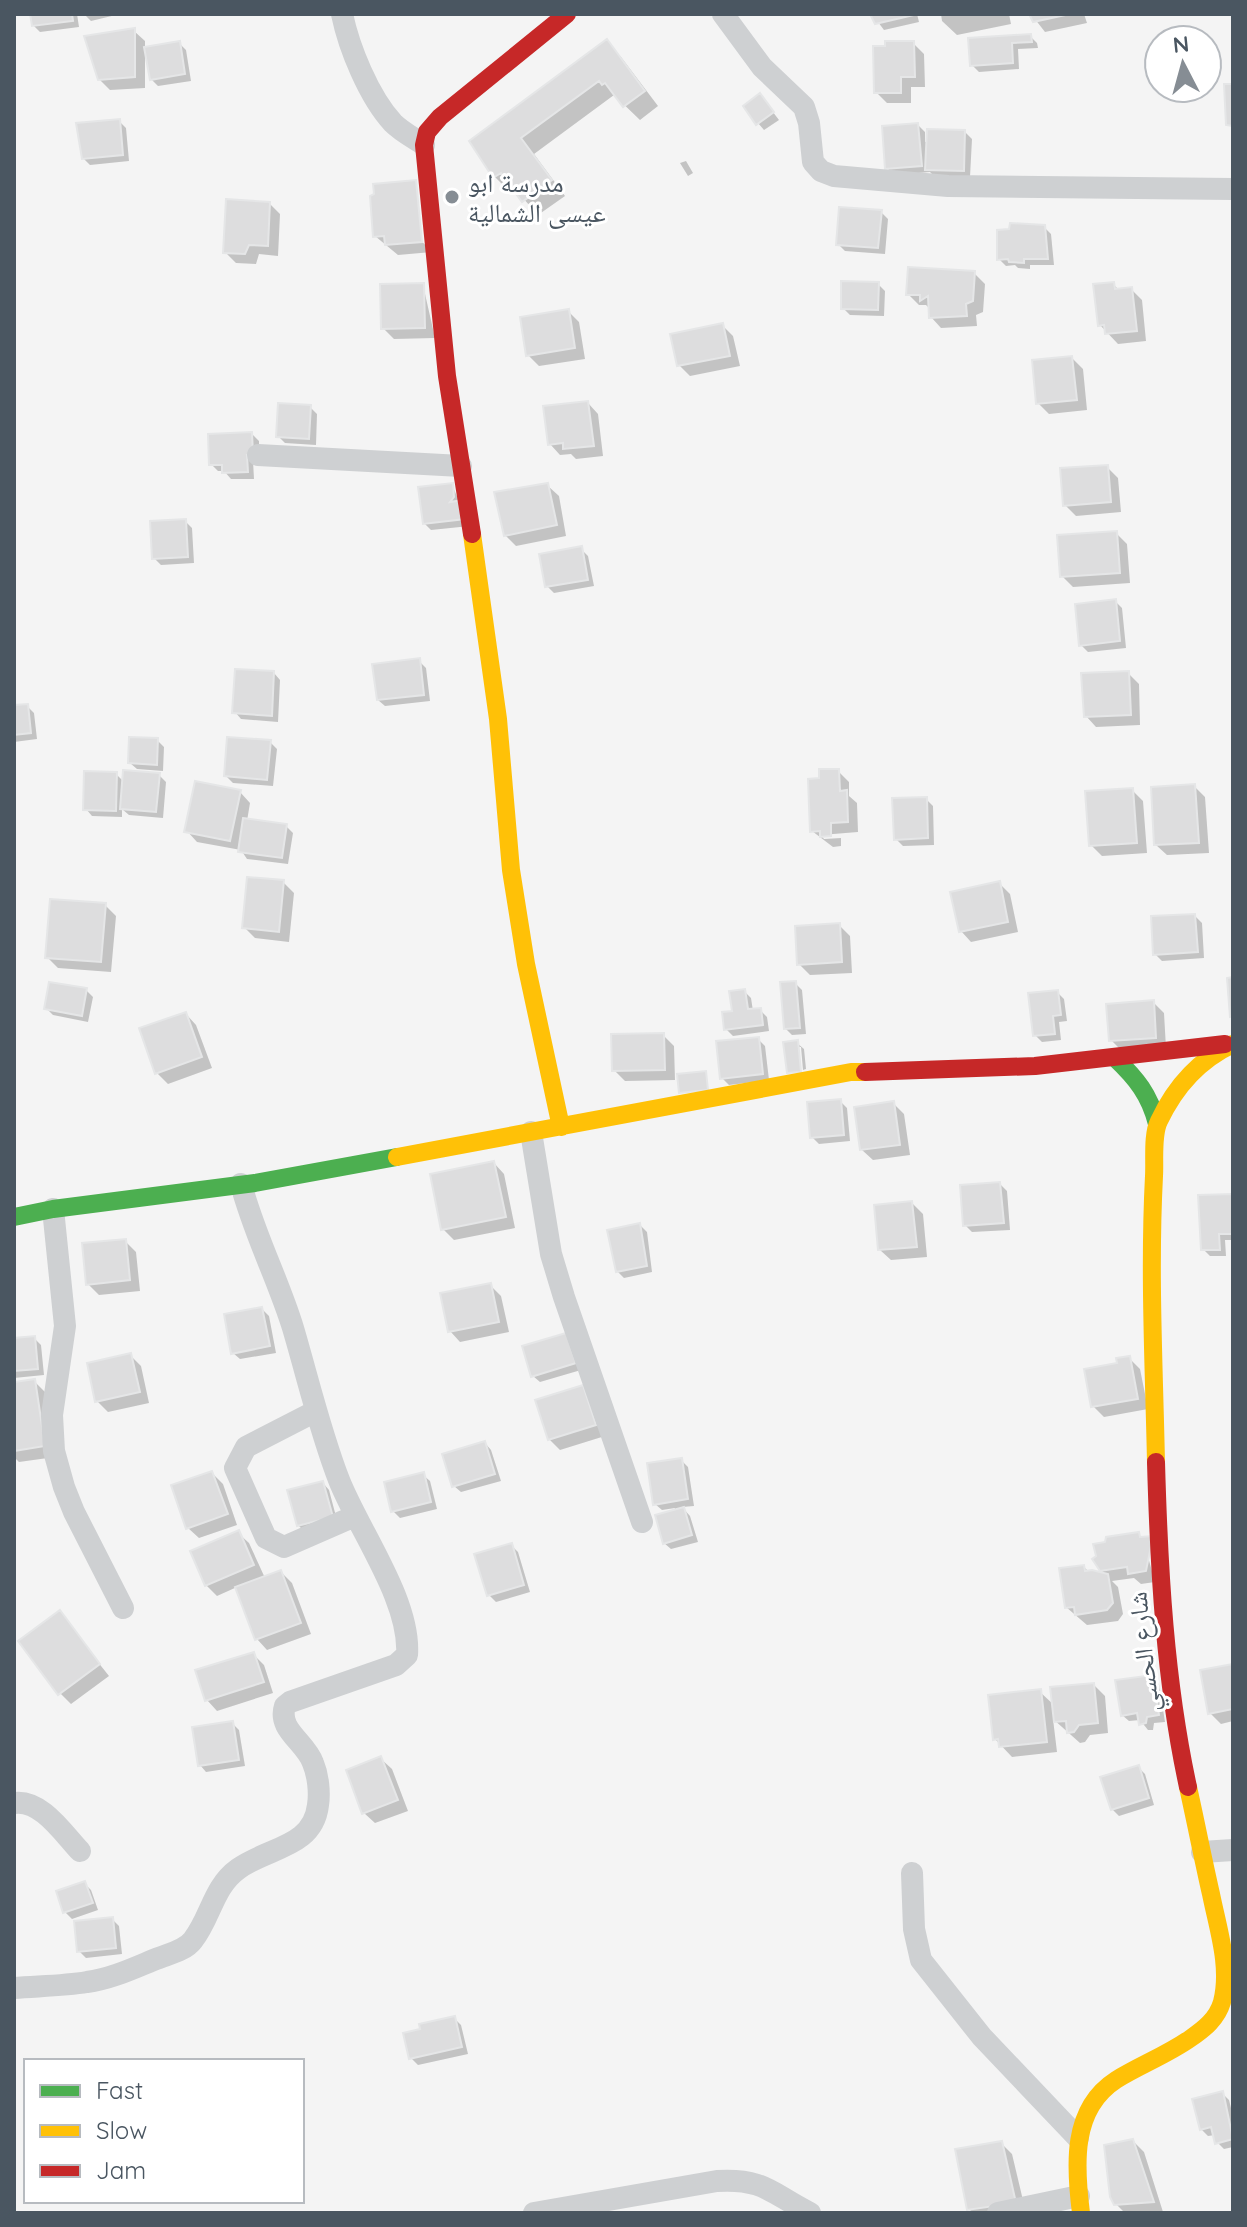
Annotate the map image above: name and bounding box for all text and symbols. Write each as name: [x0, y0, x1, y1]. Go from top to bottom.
north arrow: [1143, 24, 1223, 104]
text: N: [1171, 29, 1190, 59]
place label: مدرسة ابو عيسى الشمالية: [468, 166, 606, 229]
marker: مدرسة ابو عيسى الشمالية: [443, 188, 461, 206]
street label: شارع الحسي: [1120, 1590, 1170, 1714]
legend: [24, 2059, 304, 2203]
text: Fast: [96, 2075, 143, 2105]
text: Slow: [96, 2115, 147, 2145]
text: Jam: [96, 2155, 146, 2185]

